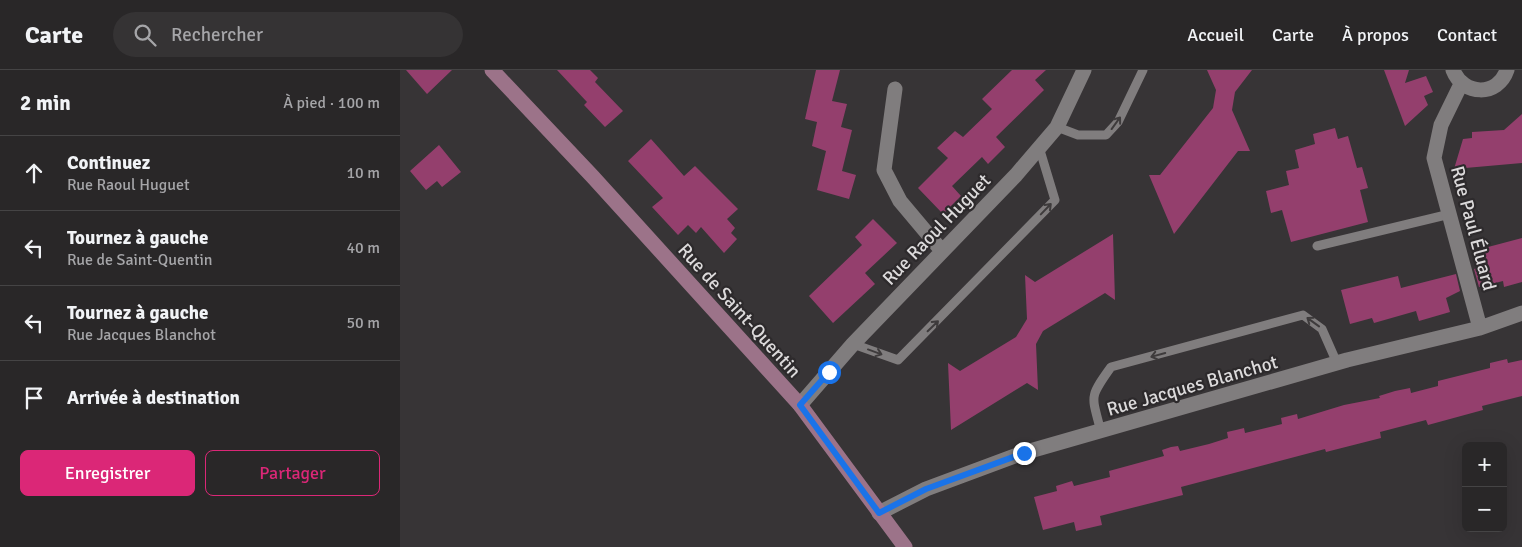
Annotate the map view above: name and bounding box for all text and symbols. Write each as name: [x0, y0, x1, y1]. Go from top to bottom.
search box: [113, 12, 463, 57]
text: Carte: [25, 20, 83, 50]
icon: search: [131, 21, 159, 49]
text: Rechercher: [171, 23, 263, 47]
text: Accueil: [1187, 24, 1244, 46]
text: Carte: [1272, 24, 1314, 46]
text: À propos: [1342, 24, 1409, 46]
text: Contact: [1437, 24, 1497, 46]
text: 2 min: [20, 90, 71, 116]
text: À pied · 100 m: [283, 93, 380, 113]
one-way arrow: [1111, 116, 1121, 130]
text: Continuez: [67, 151, 150, 175]
icon: ahead: [20, 159, 48, 187]
text: 10 m: [346, 163, 380, 183]
street label: Rue Paul Éluard: [1445, 163, 1501, 293]
street label: Rue Raoul Huguet: [878, 169, 996, 290]
text: Rue Raoul Huguet: [67, 175, 190, 195]
one-way arrow: [1040, 203, 1052, 216]
text: Tournez à gauche: [67, 226, 208, 250]
icon: left: [20, 234, 48, 262]
text: 40 m: [346, 238, 380, 258]
street label: Rue de Saint-Quentin: [673, 238, 806, 383]
text: Rue de Saint-Quentin: [67, 250, 212, 270]
text: Tournez à gauche: [67, 301, 208, 325]
icon: left: [20, 309, 48, 337]
text: 50 m: [346, 313, 380, 333]
one-way arrow: [1306, 317, 1320, 327]
one-way arrow: [927, 320, 939, 332]
text: Rue Jacques Blanchot: [67, 325, 216, 345]
one-way arrow: [867, 348, 883, 357]
street label: Rue Jacques Blanchot: [1104, 350, 1281, 422]
one-way arrow: [1151, 350, 1167, 360]
route start: [818, 361, 841, 384]
icon: arrive: [20, 384, 48, 412]
text: Arrivée à destination: [67, 386, 240, 410]
route end: [1013, 442, 1036, 465]
map controls: [1462, 442, 1507, 532]
button: +: [1462, 442, 1507, 487]
button: Enregistrer: [20, 450, 195, 496]
button: Partager: [205, 450, 380, 496]
button: −: [1462, 487, 1507, 532]

